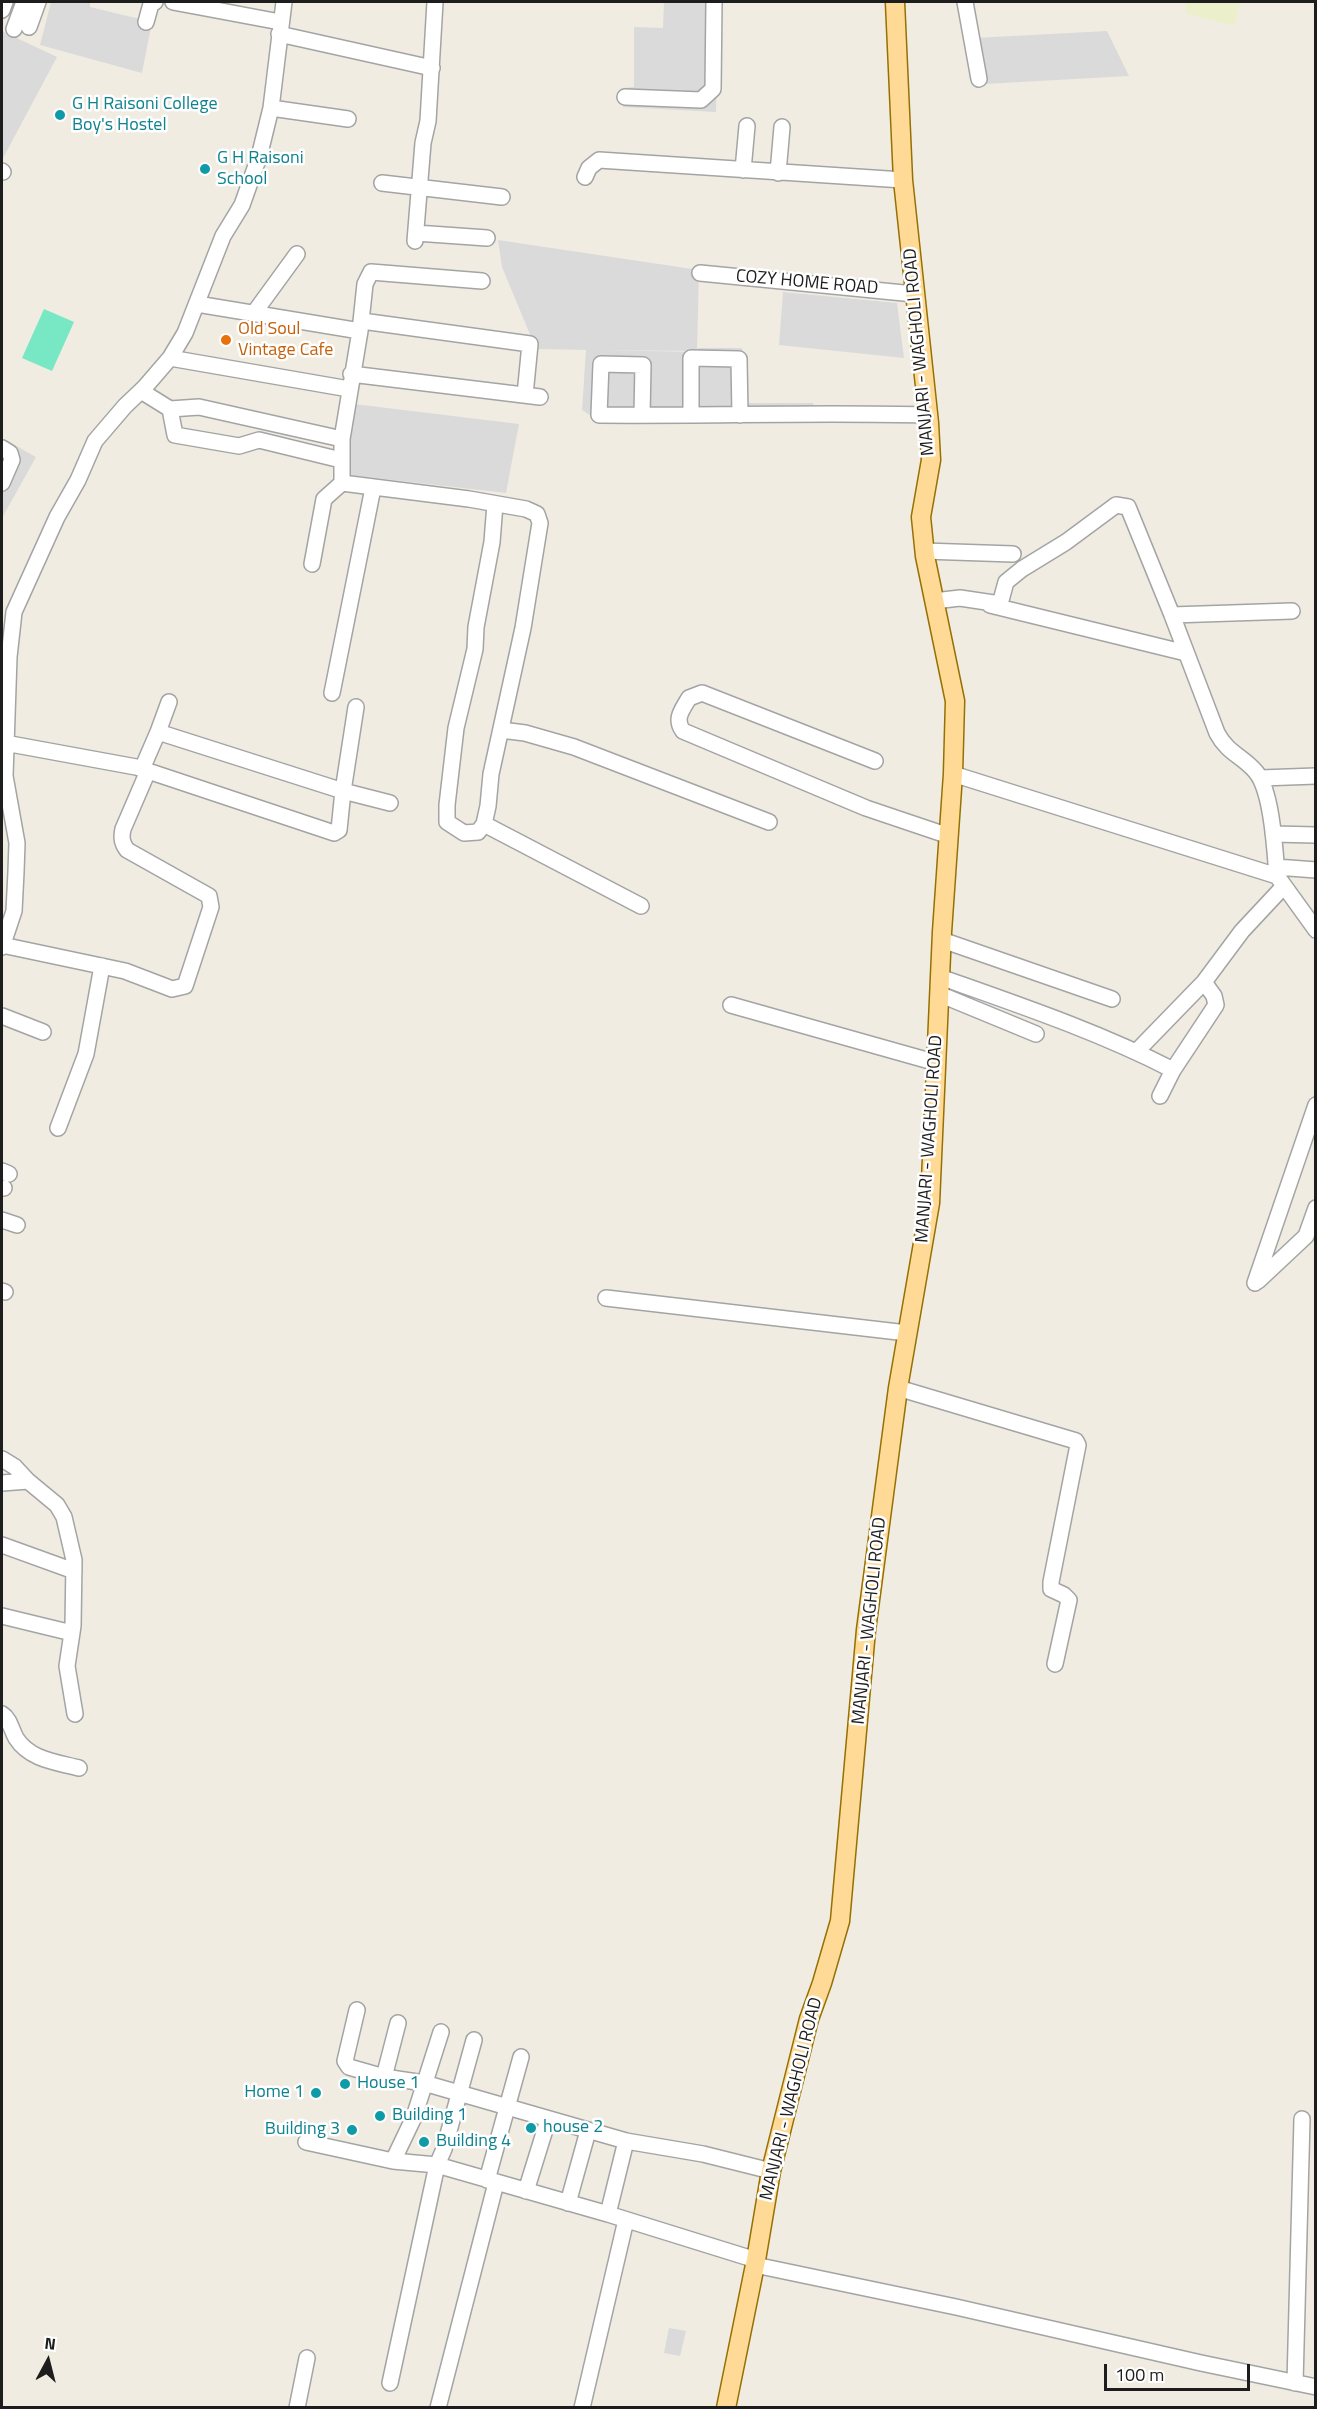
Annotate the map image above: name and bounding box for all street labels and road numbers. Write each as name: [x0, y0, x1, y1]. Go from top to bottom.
street label: MANJARI - WAGHOLI ROAD: [900, 247, 940, 457]
street label: COZY HOME ROAD: [735, 266, 879, 300]
street label: MANJARI - WAGHOLI ROAD: [912, 1034, 948, 1244]
street label: MANJARI - WAGHOLI ROAD: [848, 1516, 892, 1726]
street label: MANJARI - WAGHOLI ROAD: [756, 1995, 828, 2203]

